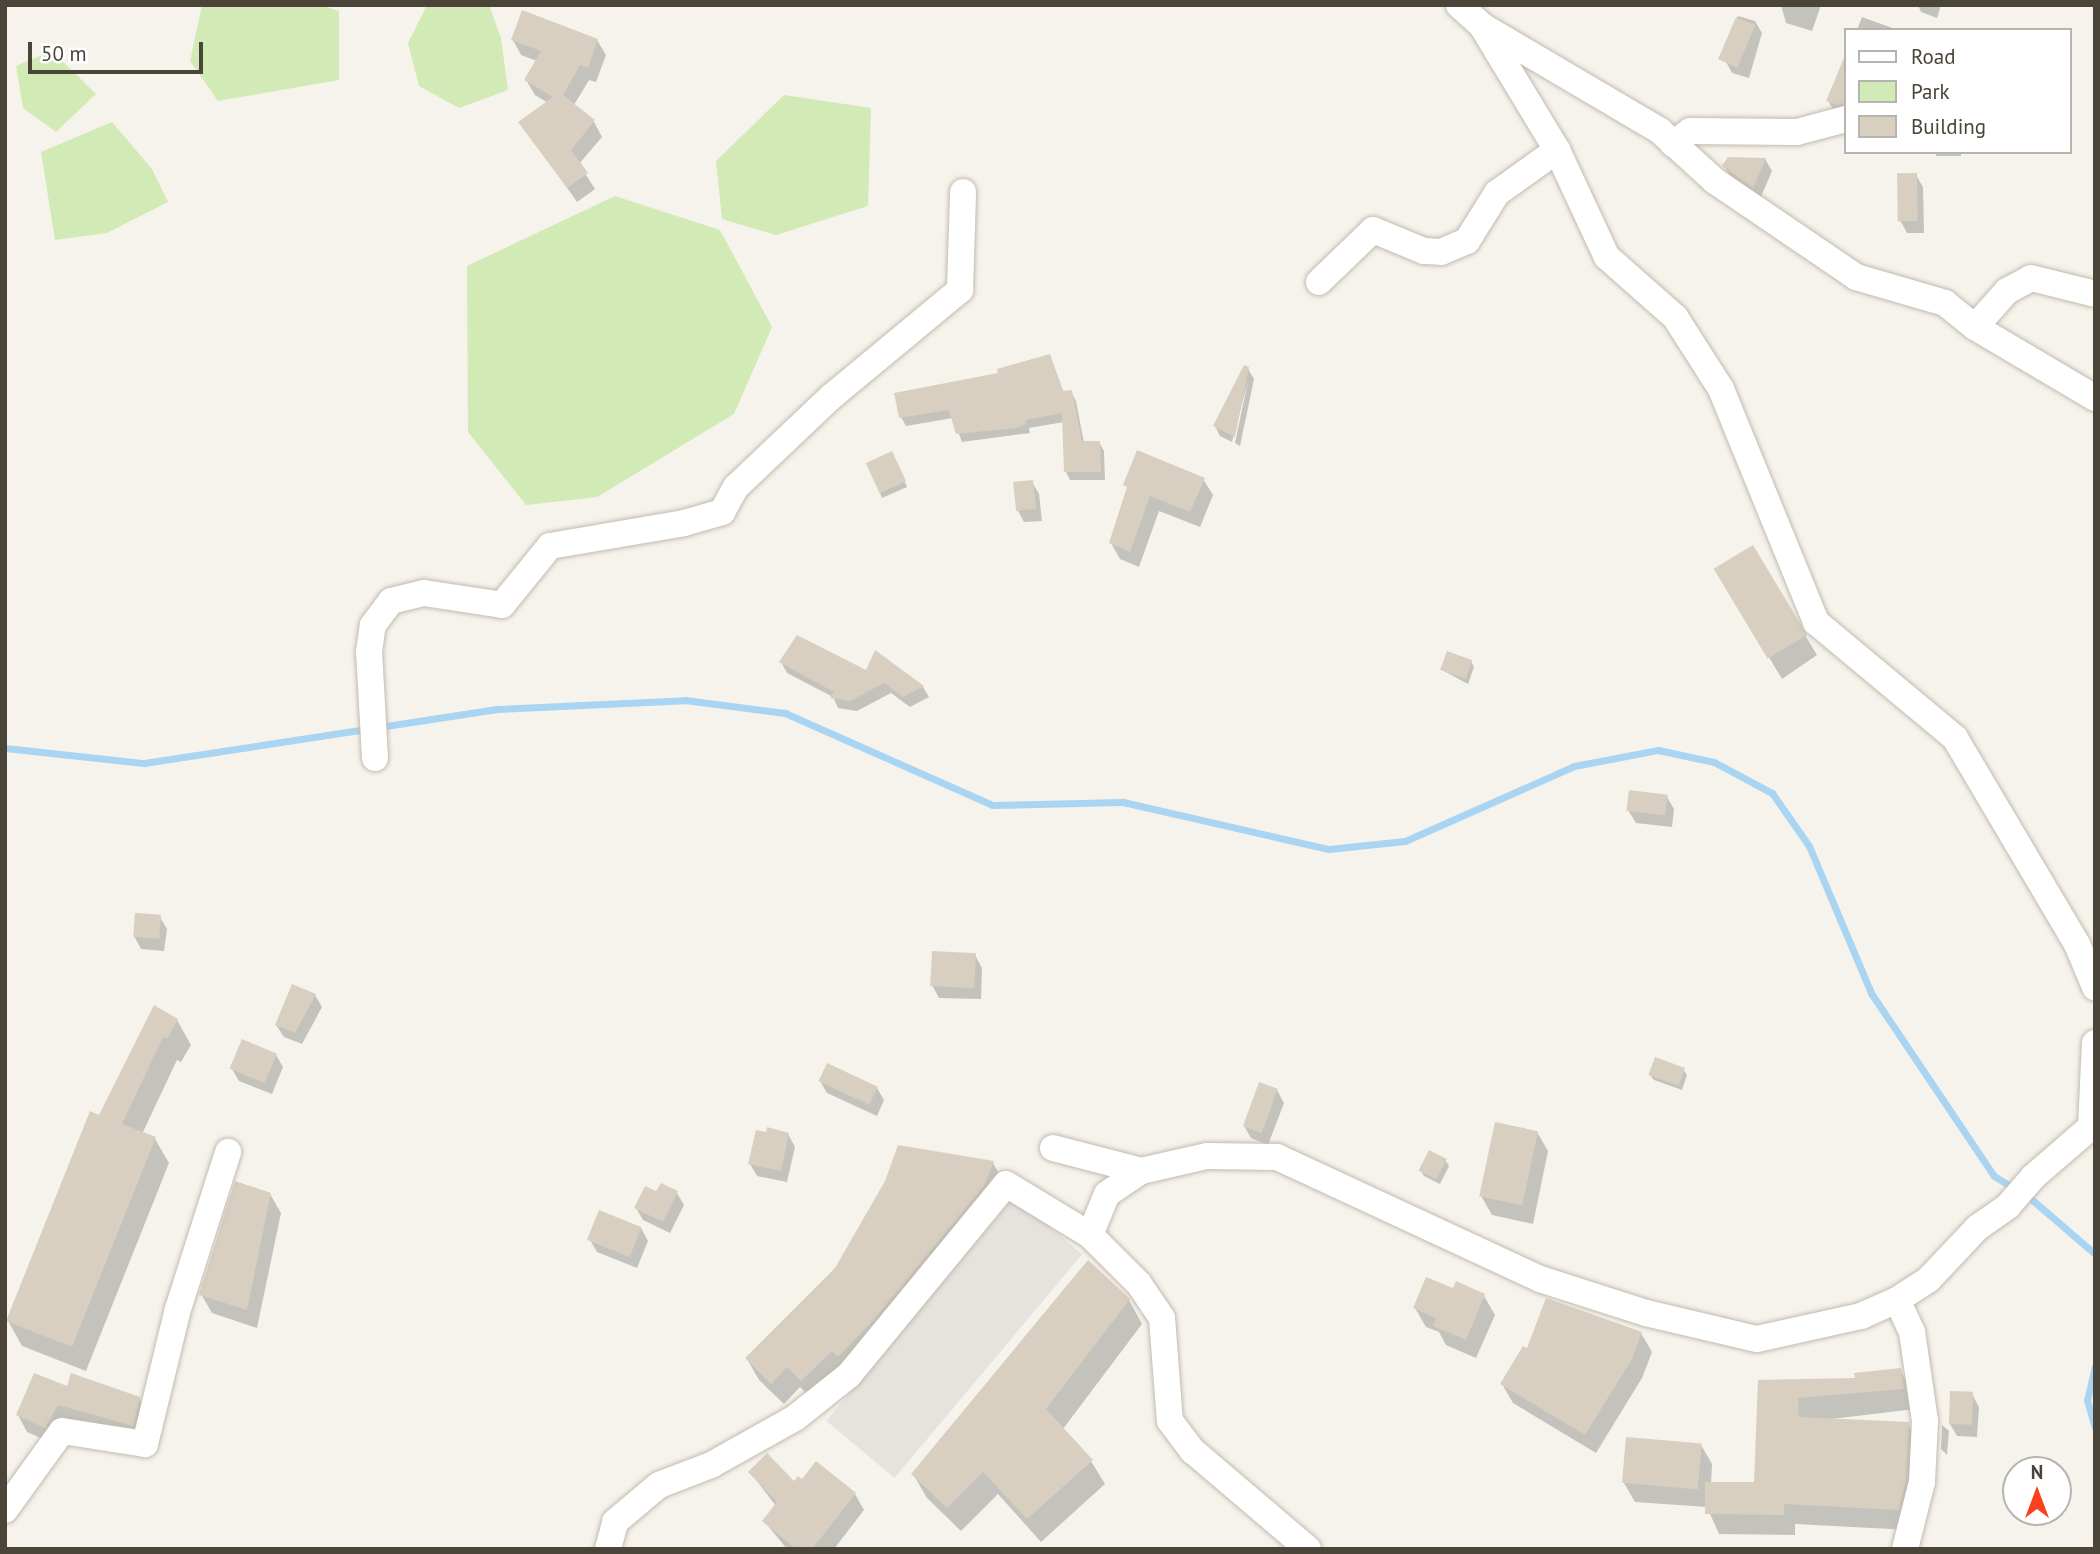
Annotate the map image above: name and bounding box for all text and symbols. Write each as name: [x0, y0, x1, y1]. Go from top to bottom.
scale bar: [32, 28, 206, 72]
legend: [1844, 28, 2072, 154]
text: 50 m: [41, 40, 87, 67]
text: Road: [1911, 43, 1955, 70]
text: Park: [1911, 78, 1950, 105]
text: Building: [1911, 113, 1986, 140]
north arrow: [2002, 1456, 2072, 1526]
text: N: [2031, 1460, 2043, 1484]

